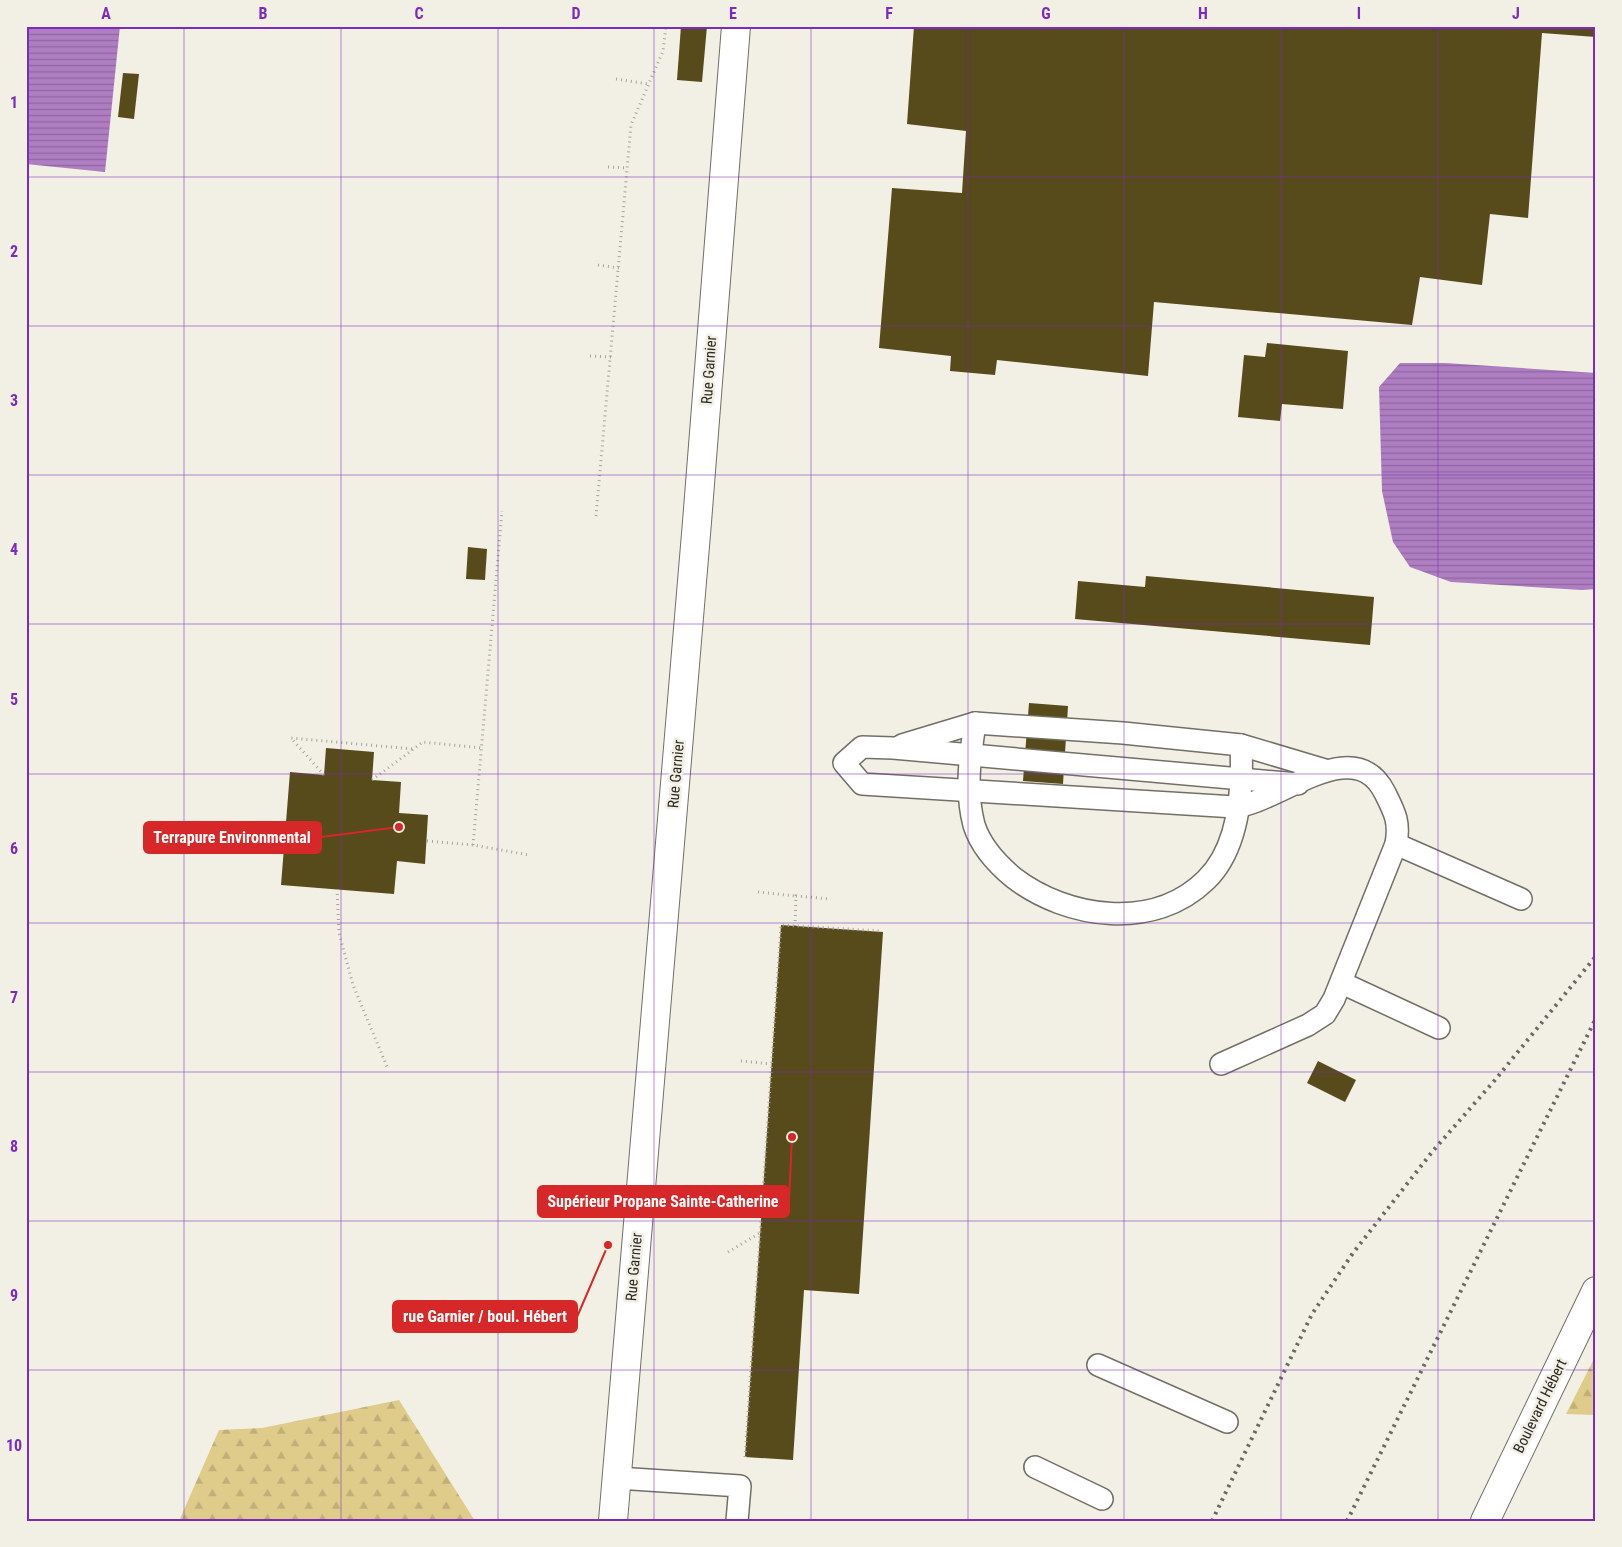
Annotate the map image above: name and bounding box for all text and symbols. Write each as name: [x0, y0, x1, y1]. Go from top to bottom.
text: A: [101, 4, 111, 23]
text: B: [259, 4, 268, 23]
text: C: [414, 4, 424, 23]
text: D: [571, 4, 581, 23]
text: E: [729, 4, 737, 23]
text: F: [885, 4, 893, 23]
text: G: [1041, 4, 1051, 23]
text: H: [1198, 4, 1208, 23]
text: I: [1357, 4, 1361, 23]
text: J: [1512, 4, 1520, 23]
text: 1: [10, 93, 18, 112]
text: 2: [10, 242, 18, 261]
street label: Rue Garnier: [698, 335, 720, 405]
text: 3: [10, 391, 18, 410]
text: 4: [10, 540, 18, 559]
text: 5: [10, 690, 18, 709]
street label: Rue Garnier: [664, 739, 688, 809]
callout: Terrapure Environmental: [144, 822, 321, 853]
text: Terrapure Environmental: [153, 828, 311, 847]
text: 6: [10, 839, 18, 858]
text: 7: [10, 988, 18, 1007]
text: 8: [10, 1137, 18, 1156]
callout: Supérieur Propane Sainte-Catherine: [538, 1186, 789, 1217]
text: Supérieur Propane Sainte-Catherine: [547, 1192, 779, 1211]
street label: Rue Garnier: [622, 1232, 646, 1302]
text: 9: [10, 1286, 18, 1305]
callout: rue Garnier / boul. Hébert: [393, 1301, 577, 1332]
text: rue Garnier / boul. Hébert: [403, 1307, 567, 1326]
street label: Boulevard Hébert: [1509, 1356, 1571, 1456]
text: 10: [6, 1436, 22, 1455]

